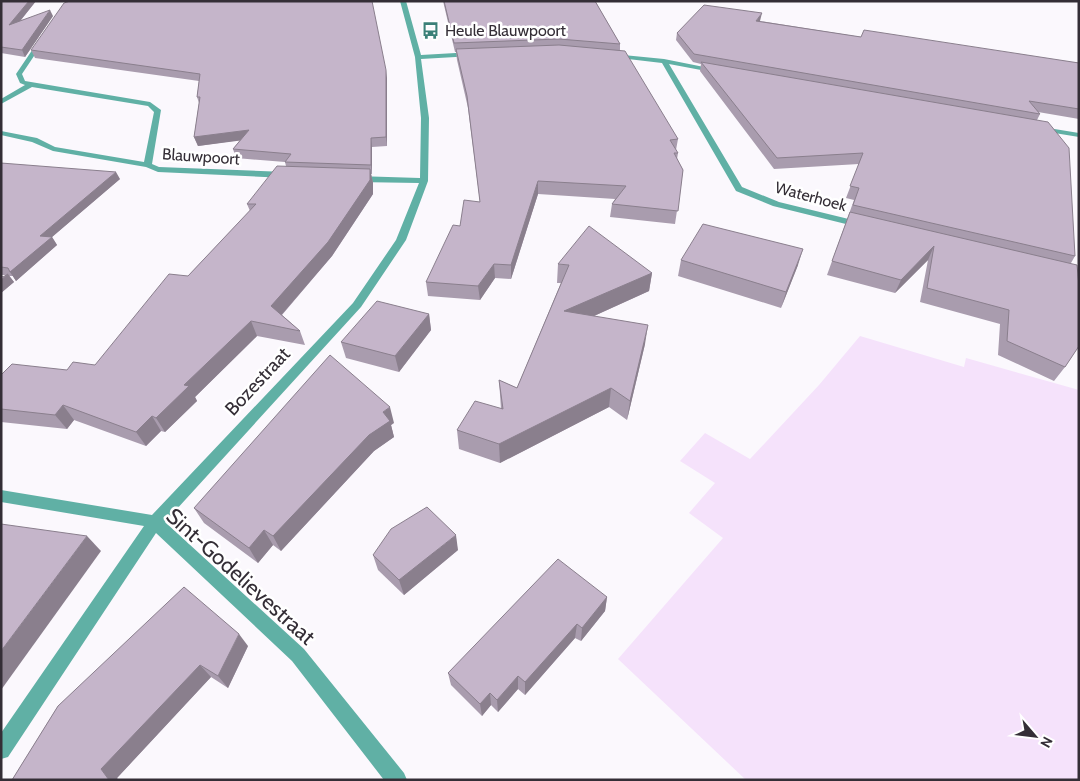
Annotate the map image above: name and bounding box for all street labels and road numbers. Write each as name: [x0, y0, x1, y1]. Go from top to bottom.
street label: Blauwpoort: [161, 144, 241, 169]
street label: Waterhoek: [773, 178, 850, 215]
street label: Bozestraat: [220, 342, 295, 420]
street label: Sint-Godelievestraat: [161, 502, 321, 651]

